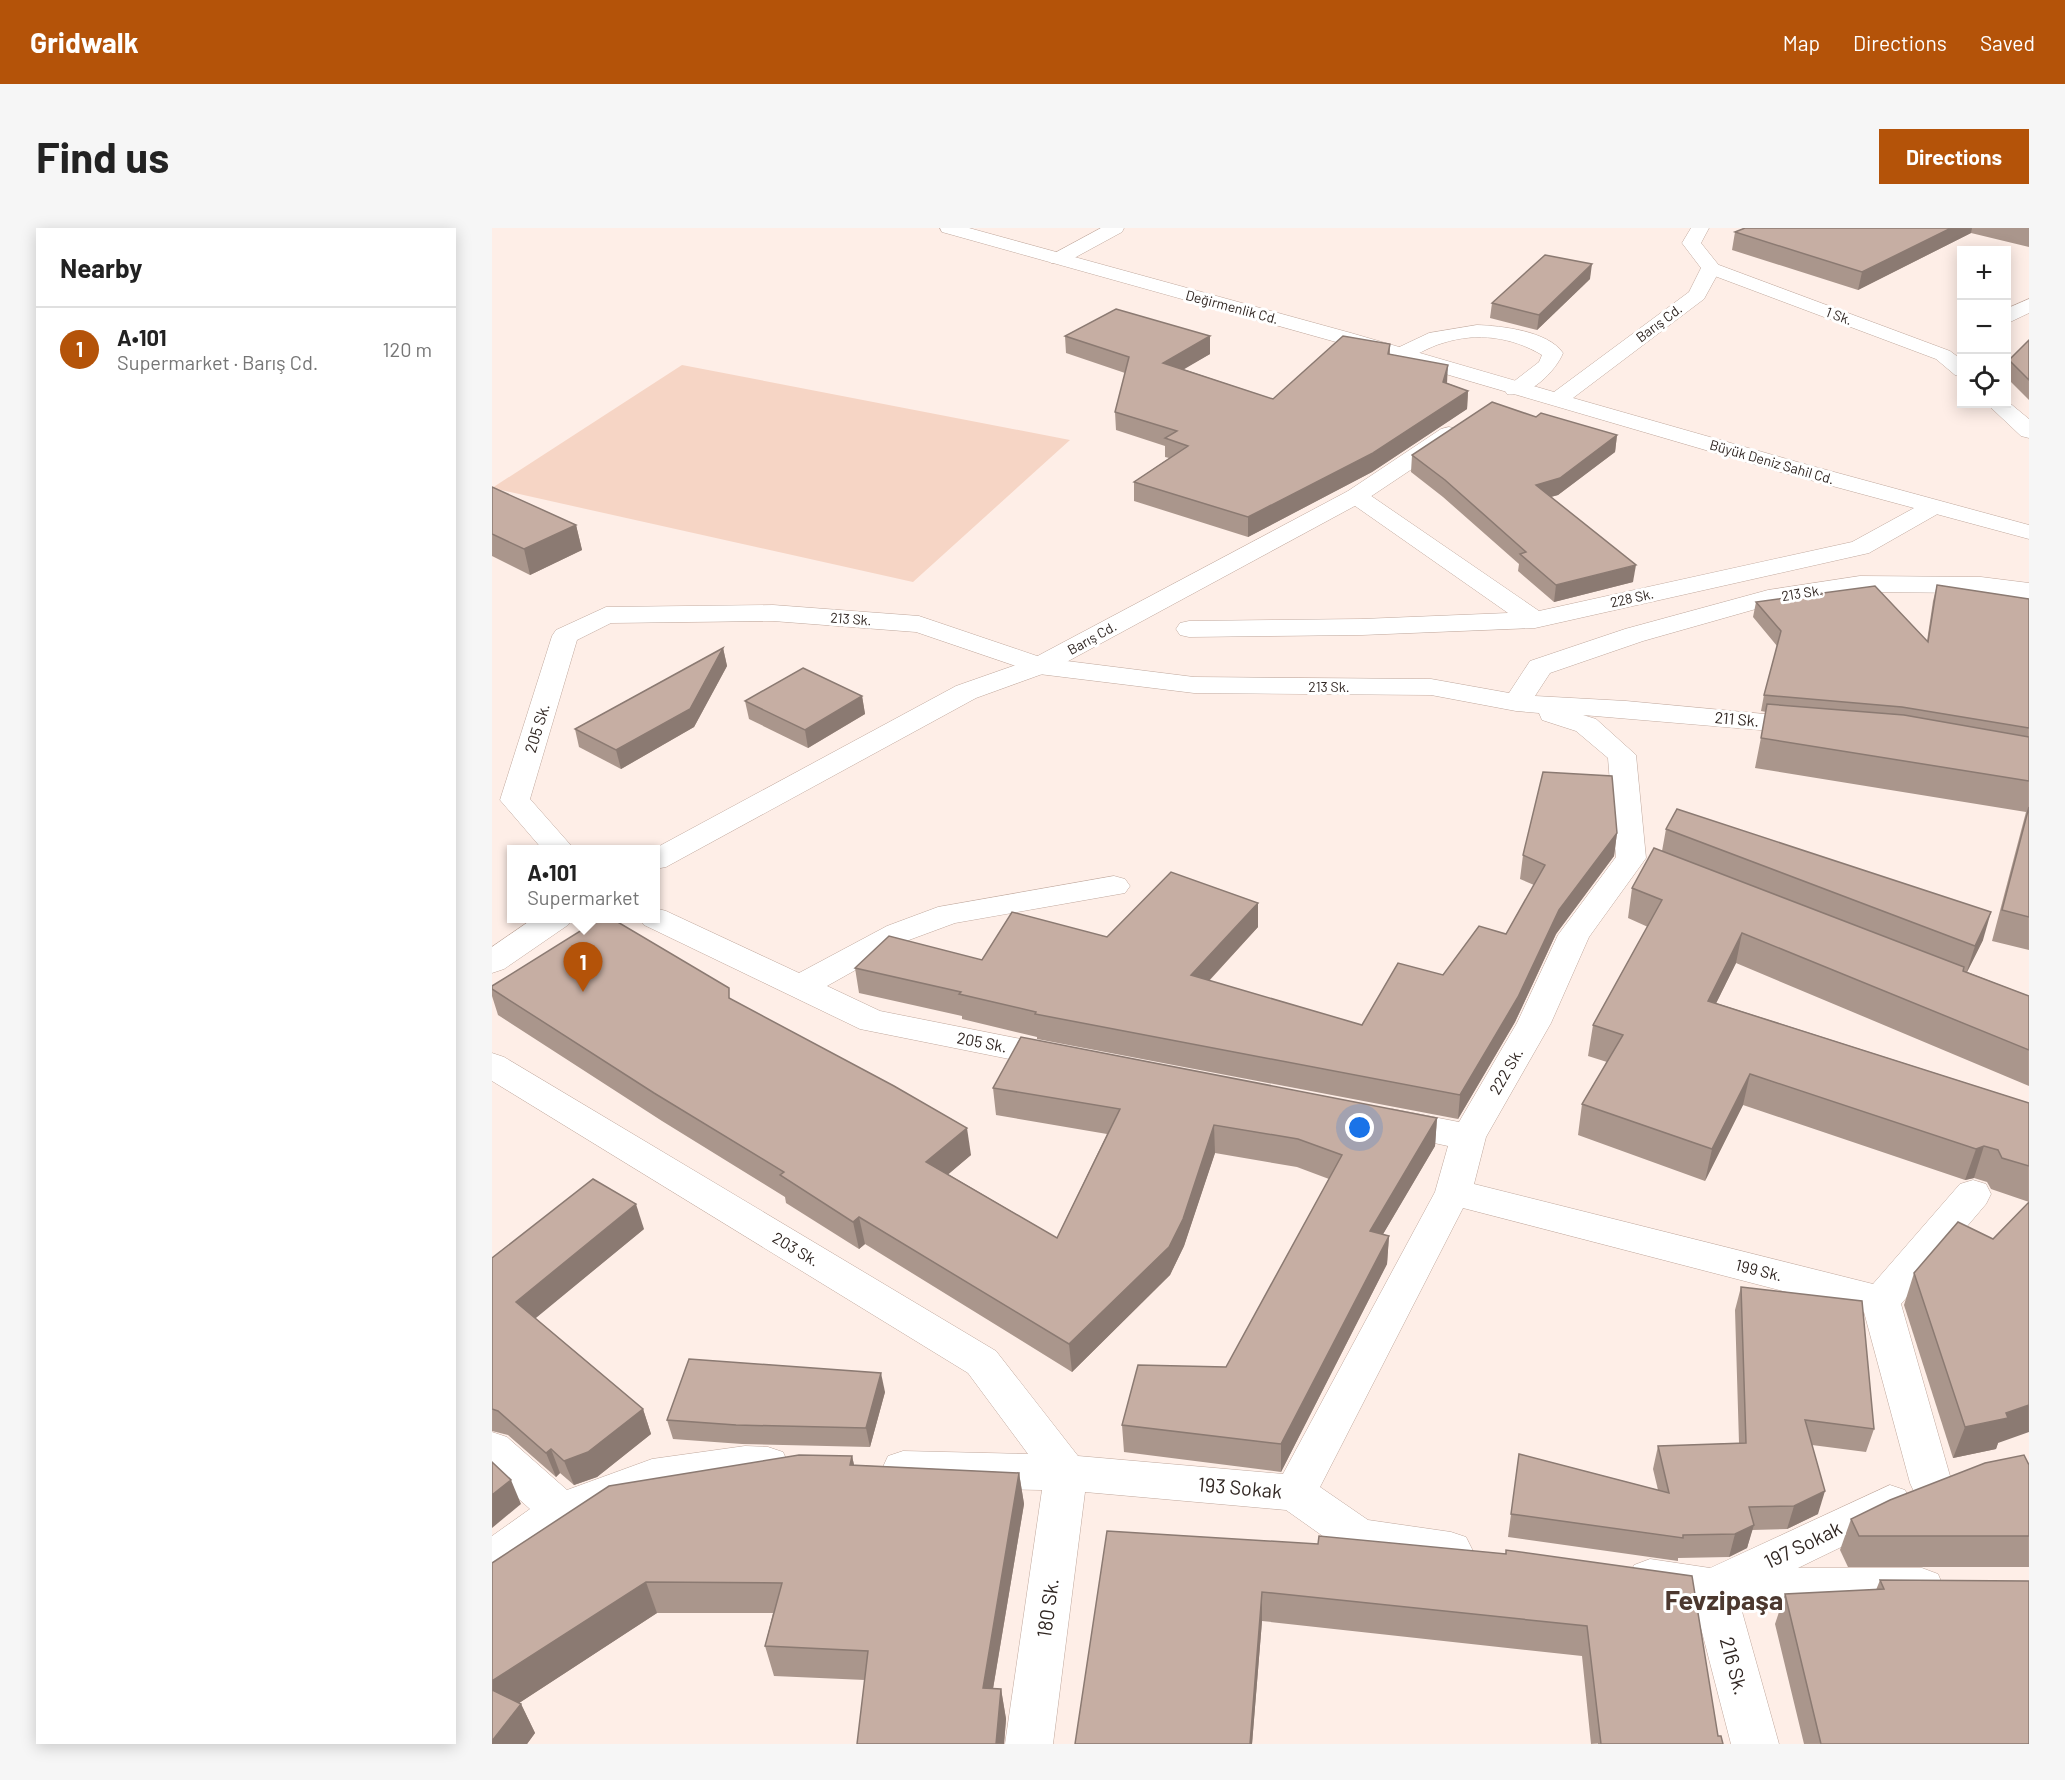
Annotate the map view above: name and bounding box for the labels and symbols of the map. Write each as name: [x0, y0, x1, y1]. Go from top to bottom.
street label: Değirmenlik Cd.: [1184, 286, 1280, 327]
street label: Barış Cd.: [1632, 300, 1685, 345]
street label: 1 Sk.: [1824, 303, 1855, 328]
street label: Büyük Deniz Sahil Cd.: [1708, 436, 1836, 487]
street label: 213 Sk.: [1780, 581, 1824, 604]
street label: 228 Sk.: [1609, 585, 1655, 610]
street label: 213 Sk.: [830, 609, 872, 628]
street label: Barış Cd.: [1064, 617, 1119, 658]
street label: 213 Sk.: [1308, 678, 1350, 695]
street label: 205 Sk.: [520, 701, 553, 755]
street label: 211 Sk.: [1714, 707, 1760, 730]
pin: 1: [564, 942, 602, 992]
street label: 205 Sk.: [955, 1027, 1009, 1056]
street label: 222 Sk.: [1485, 1044, 1526, 1097]
your location: [1345, 1113, 1374, 1142]
street label: 203 Sk.: [770, 1227, 823, 1270]
street label: 199 Sk.: [1734, 1255, 1784, 1284]
street label: 193 Sokak: [1197, 1471, 1283, 1503]
street label: 197 Sokak: [1760, 1515, 1845, 1573]
street label: 180 Sk.: [1031, 1576, 1063, 1639]
district label: Fevzipaşa: [1665, 1583, 1783, 1615]
street label: 216 Sk.: [1716, 1634, 1754, 1697]

